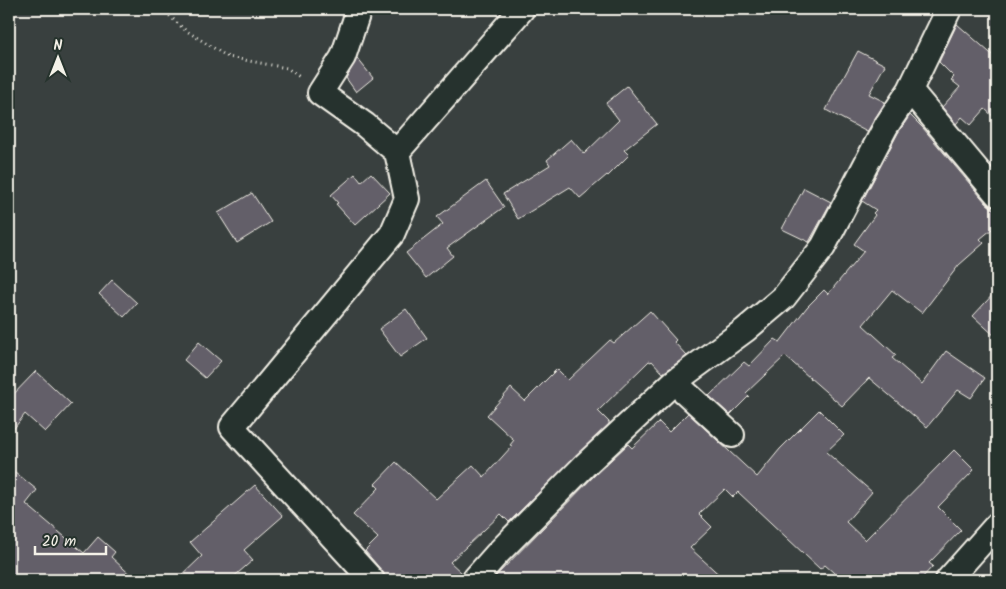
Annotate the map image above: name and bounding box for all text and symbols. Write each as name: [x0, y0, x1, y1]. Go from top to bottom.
north arrow: [32, 32, 82, 82]
text: N: [54, 35, 63, 57]
scale bar: [35, 524, 106, 556]
text: 20 m: [42, 530, 76, 554]

